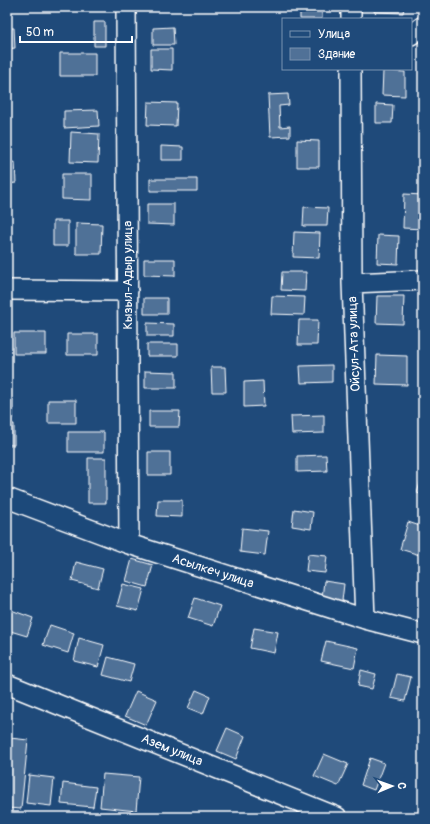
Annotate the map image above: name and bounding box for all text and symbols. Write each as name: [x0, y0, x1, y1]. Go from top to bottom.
scale bar: [20, 18, 132, 44]
legend: [282, 18, 412, 70]
text: 50 m: [26, 25, 54, 40]
text: Улица: [318, 27, 350, 42]
text: Здание: [318, 47, 355, 62]
street label: Кызыл-Адыр улица: [120, 221, 136, 329]
street label: Ойсул-Ата улица: [344, 296, 364, 392]
street label: Асылкеч улица: [170, 550, 256, 592]
street label: Азем улица: [139, 730, 205, 770]
north arrow: [372, 766, 412, 806]
text: С: [395, 782, 408, 789]

